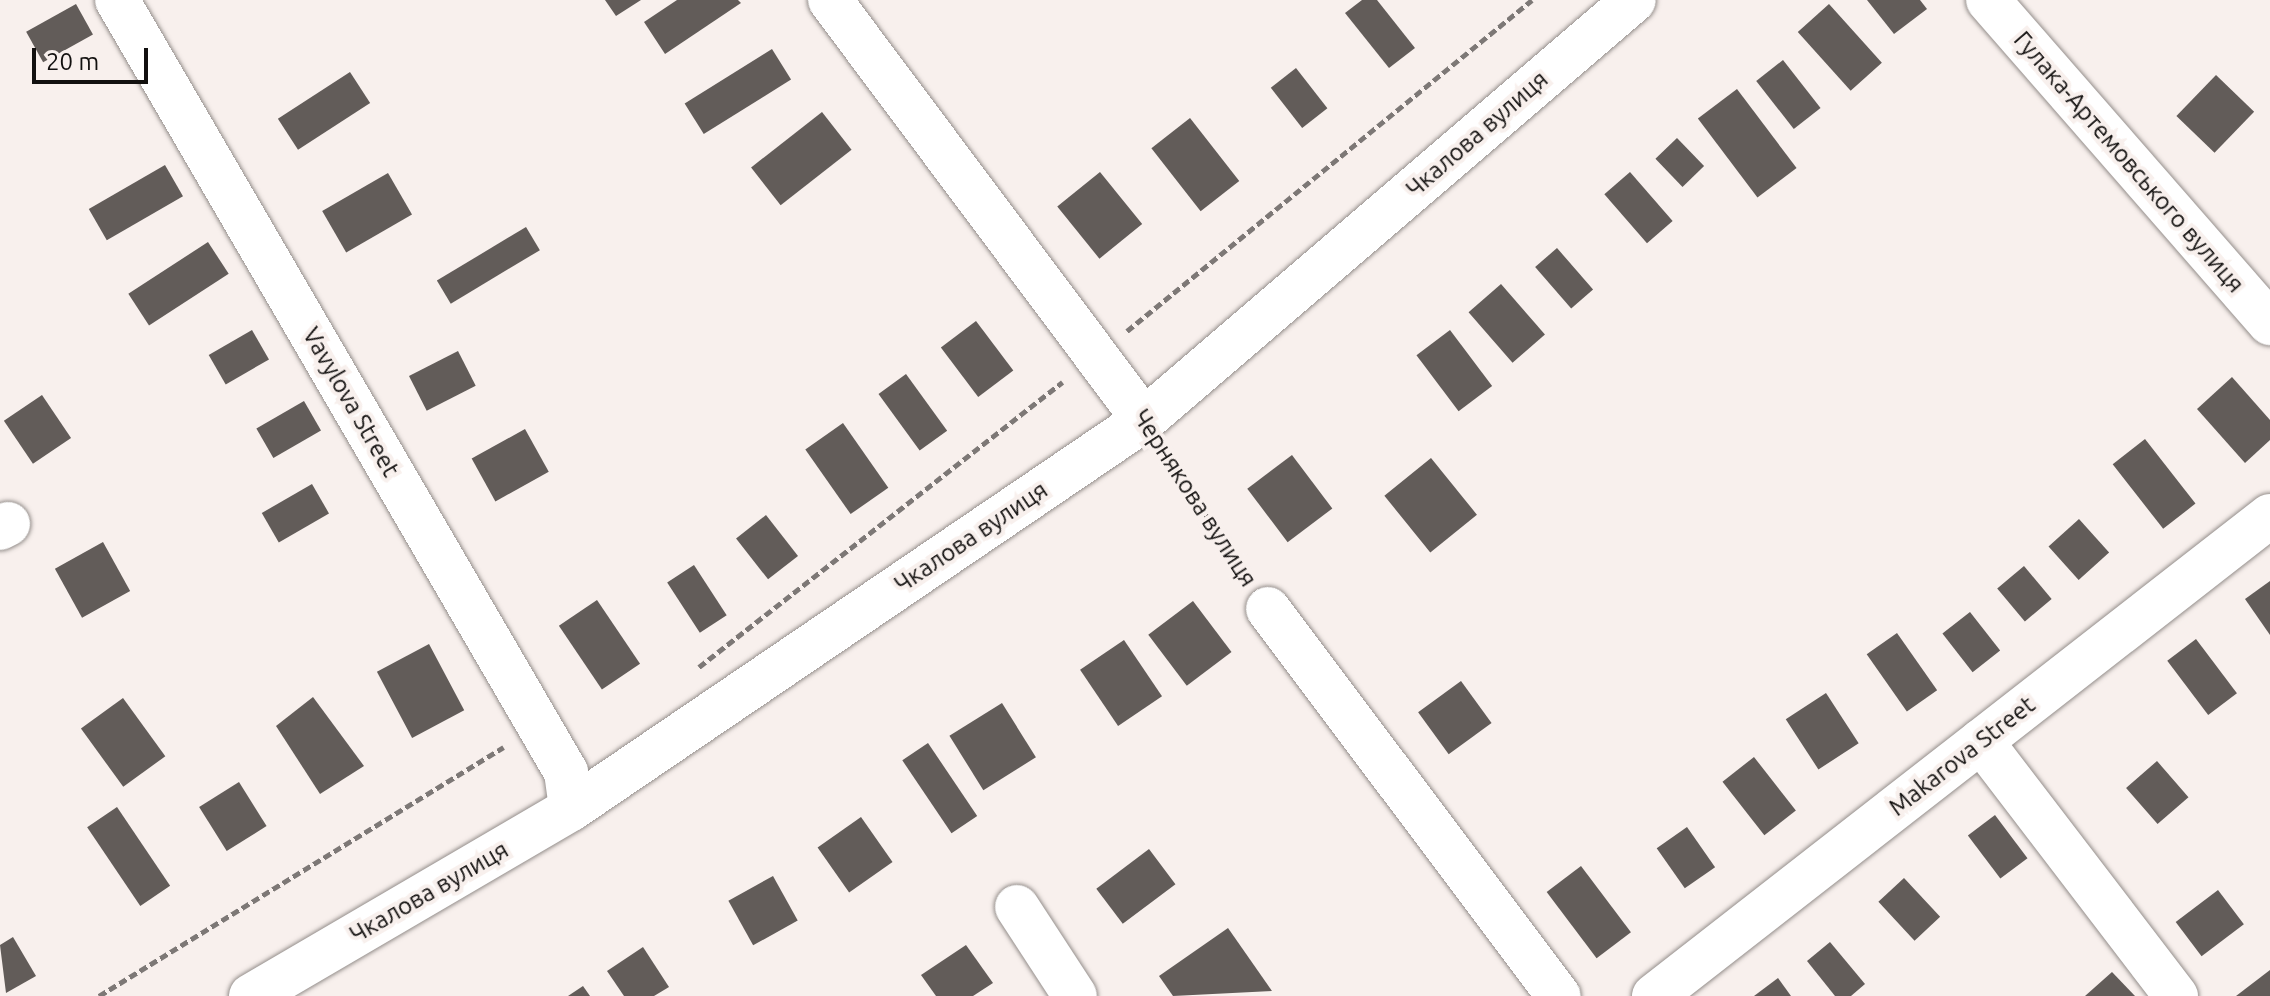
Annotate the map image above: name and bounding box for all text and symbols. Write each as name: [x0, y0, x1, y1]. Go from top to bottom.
street label: Гулака-Артемовського вулиця: [2008, 26, 2250, 298]
scale bar: [36, 32, 152, 82]
text: 20 m: [46, 48, 99, 75]
street label: Чкалова вулиця: [1400, 65, 1554, 203]
street label: Vavylova Street: [297, 322, 405, 482]
street label: Чернякова вулиця: [1127, 404, 1263, 592]
street label: Чкалова вулиця: [889, 475, 1053, 599]
street label: Makarova Street: [1883, 690, 2041, 822]
street label: Чкалова вулиця: [345, 835, 513, 949]

